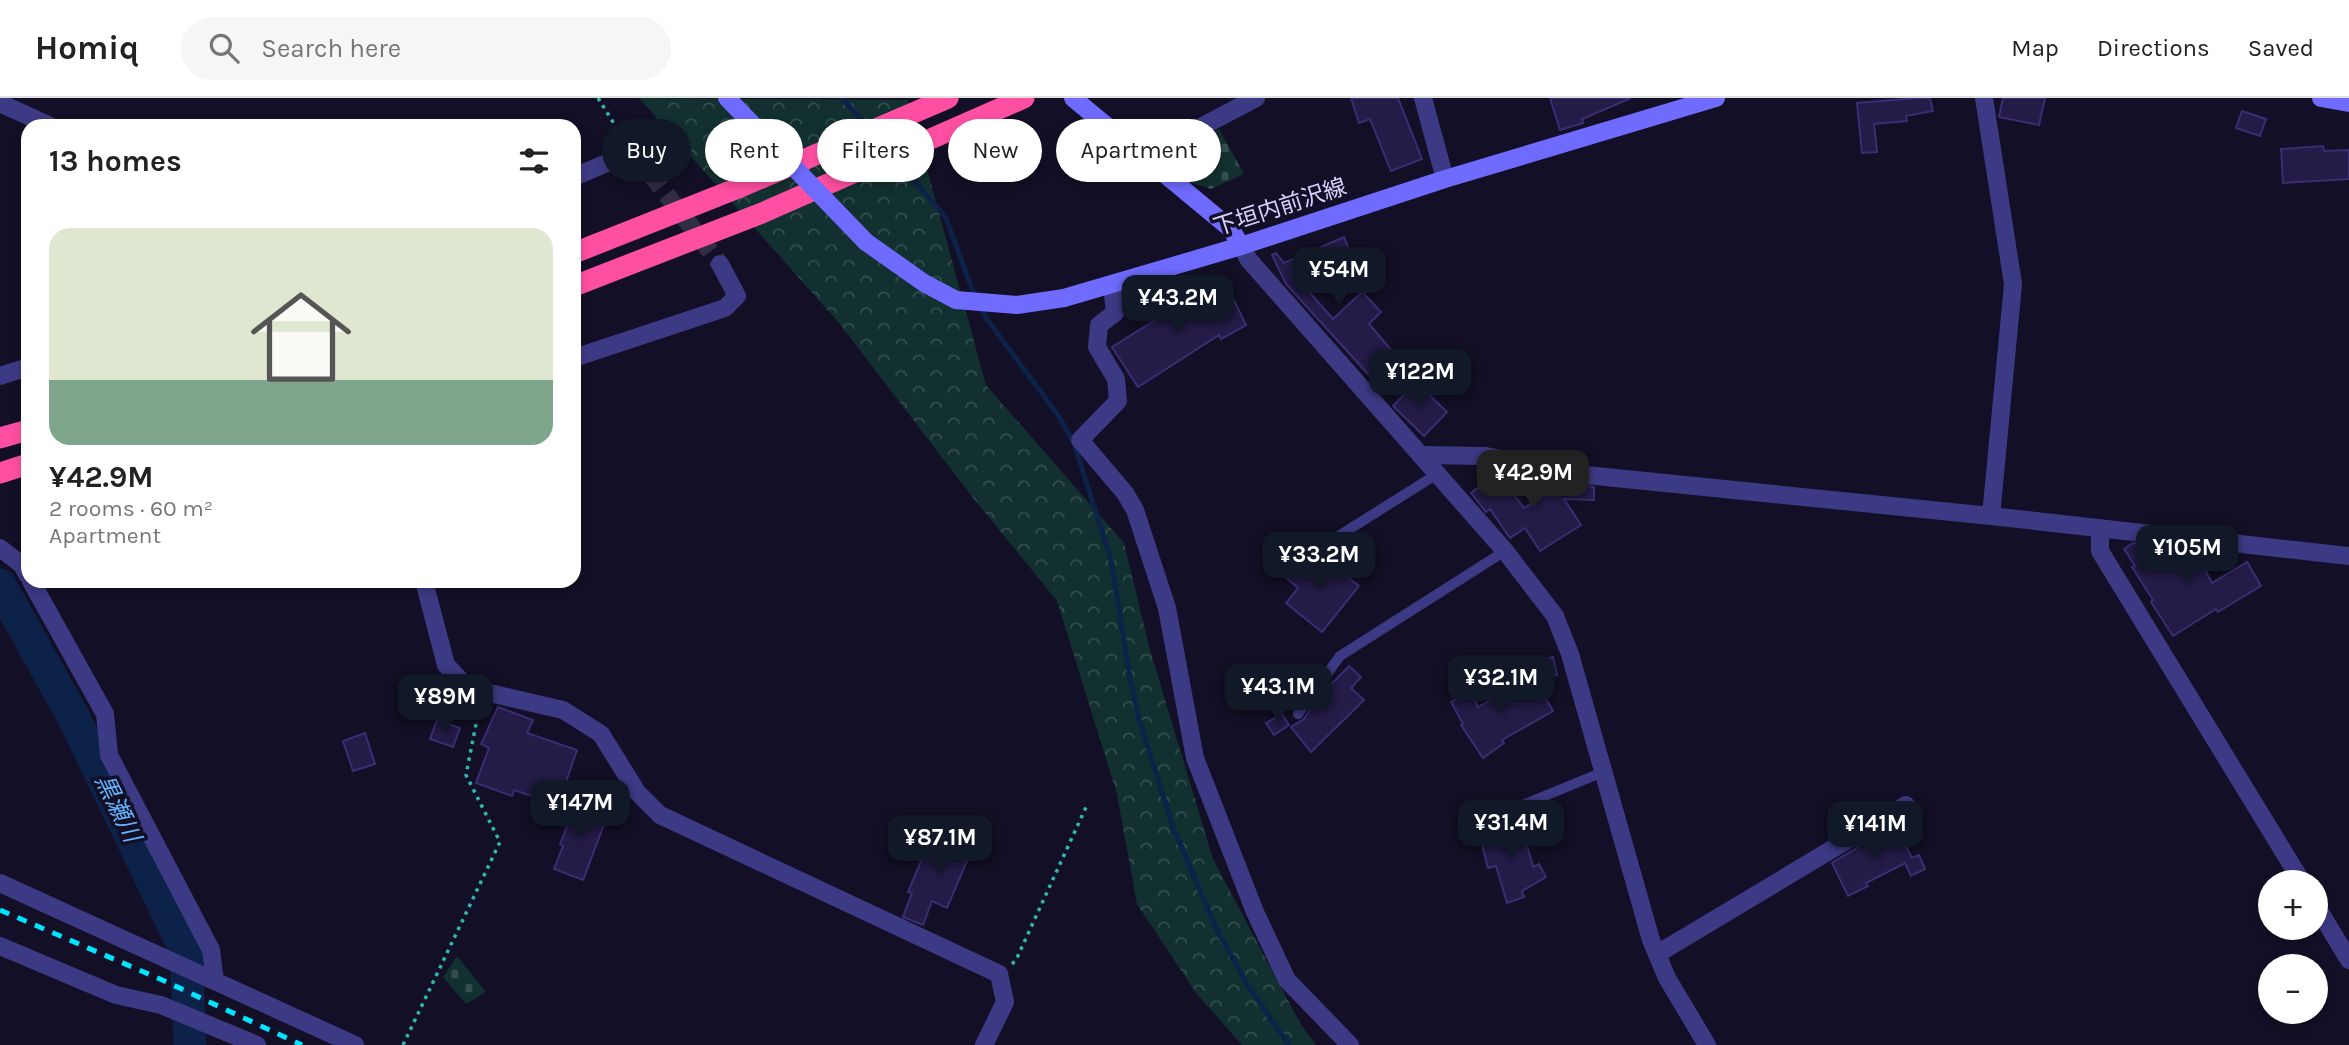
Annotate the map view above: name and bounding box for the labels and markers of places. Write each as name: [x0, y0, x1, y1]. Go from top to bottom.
pin: ¥54M: [1298, 248, 1380, 307]
pin: ¥43.2M: [1121, 275, 1235, 335]
pin: ¥122M: [1371, 350, 1469, 409]
pin: ¥42.9M: [1476, 450, 1590, 510]
pin: ¥105M: [2138, 526, 2236, 585]
pin: ¥33.2M: [1262, 532, 1376, 592]
pin: ¥32.1M: [1444, 656, 1558, 715]
pin: ¥43.1M: [1221, 664, 1335, 724]
pin: ¥89M: [404, 674, 486, 734]
pin: ¥147M: [531, 780, 629, 840]
pin: ¥31.4M: [1454, 800, 1568, 860]
pin: ¥141M: [1826, 802, 1924, 861]
pin: ¥87.1M: [883, 816, 997, 875]

